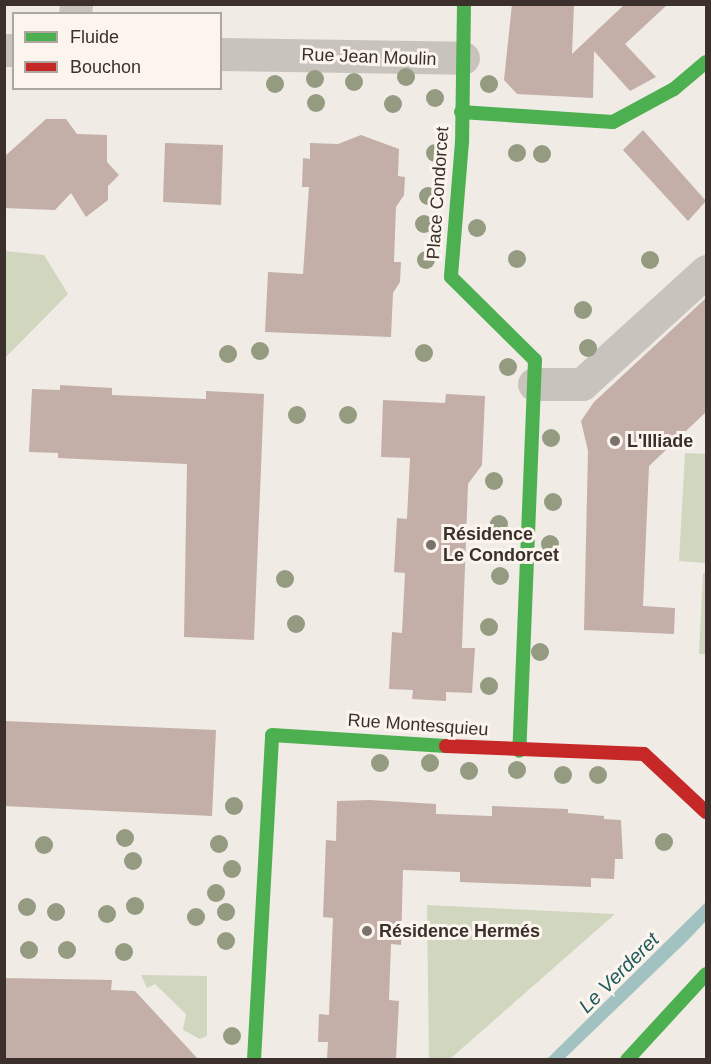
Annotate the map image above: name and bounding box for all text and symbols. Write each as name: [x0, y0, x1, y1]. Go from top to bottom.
legend: [12, 12, 222, 90]
text: Fluide: [70, 27, 119, 47]
street label: Rue Jean Moulin: [301, 44, 437, 70]
text: Bouchon: [70, 57, 141, 77]
street label: Place Condorcet: [423, 126, 453, 260]
place label: L'Illiade: [627, 430, 693, 452]
marker: L'Illiade: [608, 434, 622, 448]
place label: Résidence Le Condorcet: [443, 524, 559, 566]
marker: Résidence Le Condorcet: [424, 538, 438, 552]
street label: Rue Montesquieu: [347, 709, 489, 741]
place label: Résidence Hermés: [379, 920, 540, 942]
marker: Résidence Hermés: [360, 924, 374, 938]
water label: Le Verderet: [574, 928, 664, 1018]

